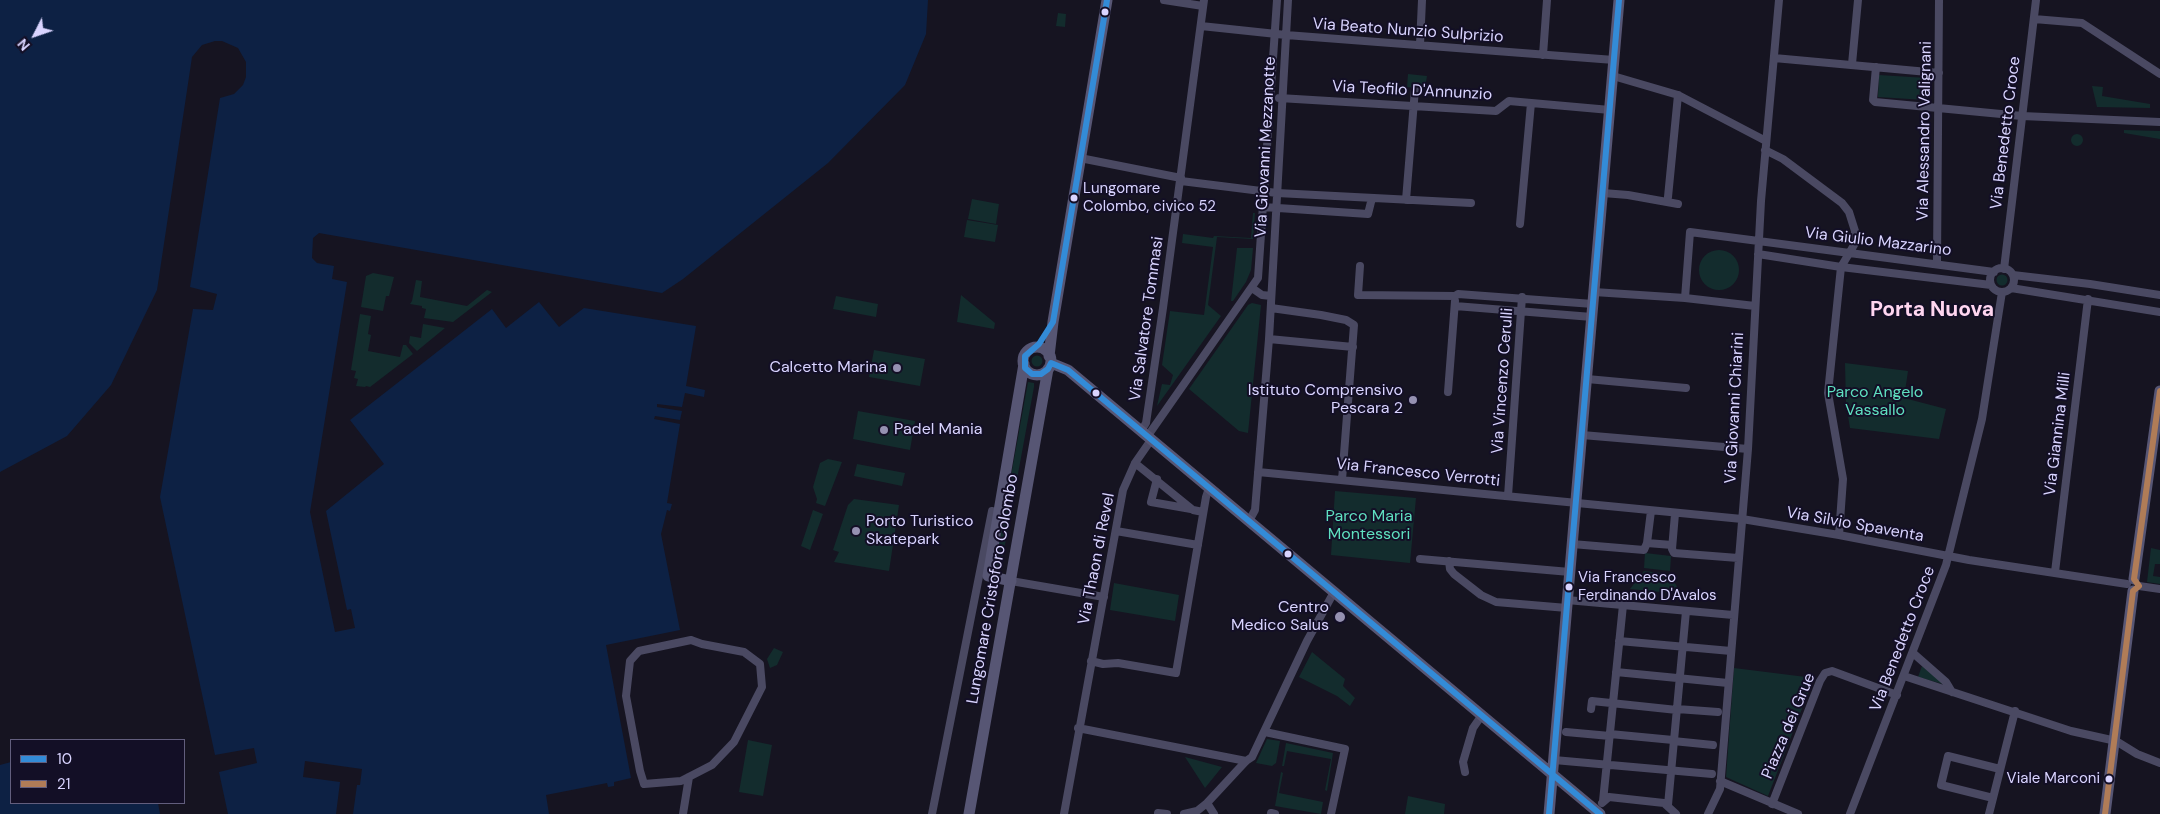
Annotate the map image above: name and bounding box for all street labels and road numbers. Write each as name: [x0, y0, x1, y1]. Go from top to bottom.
street label: Via Beato Nunzio Sulprizio: [1312, 15, 1504, 47]
street label: Via Alessandro Valignani: [1914, 41, 1936, 221]
street label: Via Benedetto Croce: [1987, 55, 2025, 211]
street label: Via Giovanni Mezzanotte: [1252, 56, 1280, 238]
street label: Via Teofilo D'Annunzio: [1331, 77, 1493, 105]
street label: Via Giulio Mazzarino: [1804, 223, 1952, 261]
street label: Via Salvatore Tommasi: [1126, 235, 1168, 403]
street label: Via Vincenzo Cerulli: [1488, 307, 1518, 455]
street label: Via Giovanni Chiarini: [1721, 332, 1749, 484]
street label: Via Giannina Milli: [2041, 371, 2075, 497]
street label: Via Francesco Verrotti: [1335, 455, 1501, 491]
street label: Lungomare Cristoforo Colombo: [963, 473, 1023, 705]
street label: Via Thaon di Revel: [1075, 491, 1119, 627]
street label: Via Silvio Spaventa: [1785, 503, 1925, 547]
street label: Via Benedetto Croce: [1866, 564, 1940, 714]
street label: Piazza dei Grue: [1758, 670, 1820, 782]

